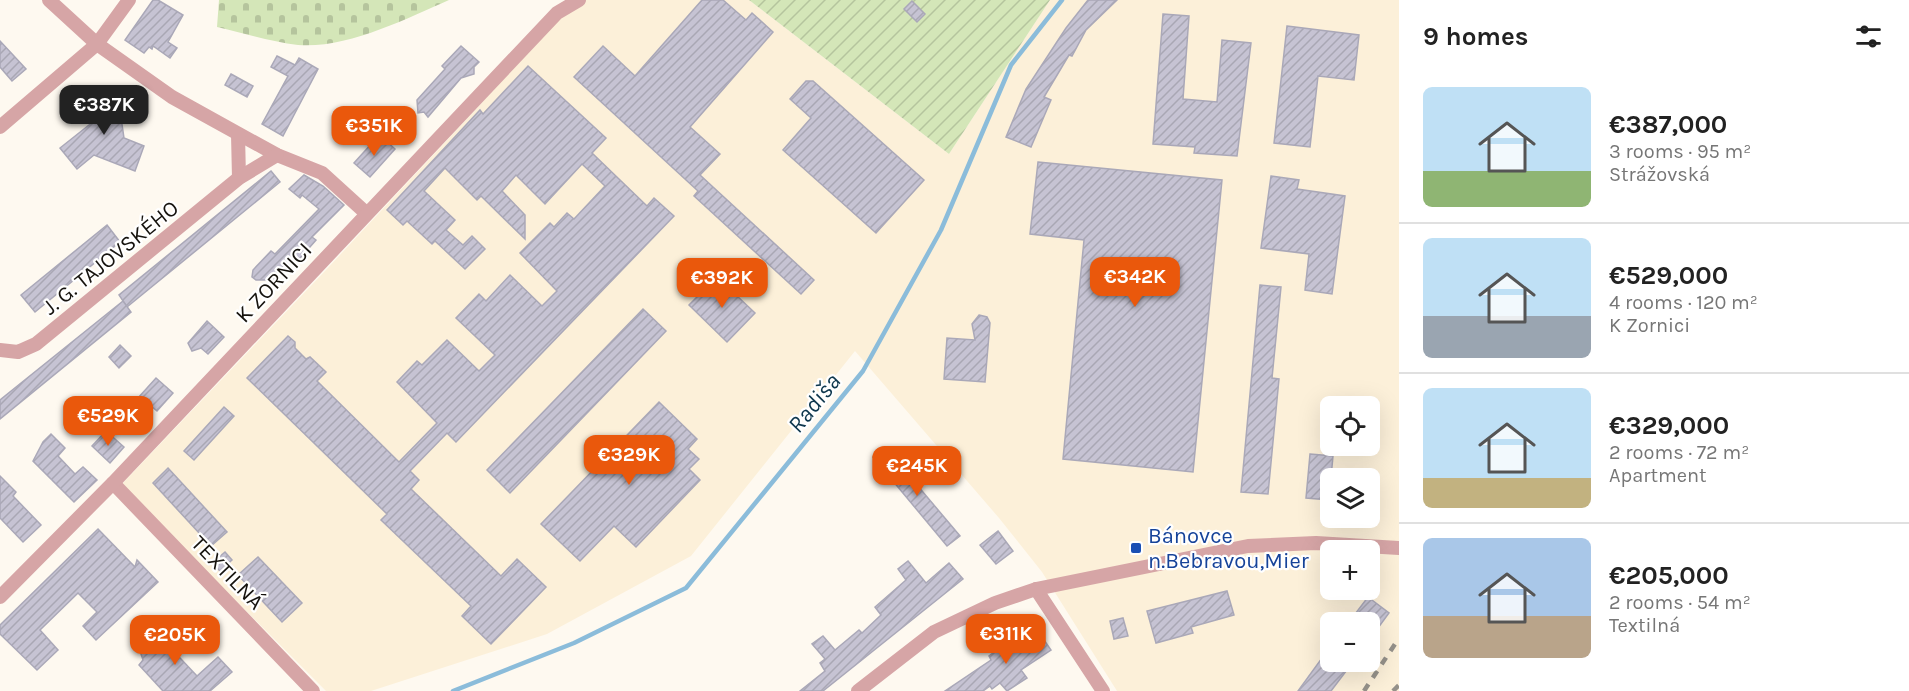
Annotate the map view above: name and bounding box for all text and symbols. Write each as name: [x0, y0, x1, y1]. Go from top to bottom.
icon: filters: [1852, 20, 1885, 53]
text: 9 homes: [1423, 21, 1529, 52]
pin: €387K: [62, 85, 146, 136]
text: €387K: [73, 93, 135, 116]
pin: €351K: [332, 106, 416, 157]
text: €387,000: [1609, 109, 1727, 140]
icon: home: [1471, 111, 1543, 183]
text: €351K: [346, 114, 402, 137]
text: 3 rooms · 95 m²: [1609, 140, 1751, 163]
text: Strážovská: [1609, 163, 1710, 186]
street label: J. G. TAJOVSKÉHO: [37, 194, 184, 321]
street label: K ZORNICI: [230, 237, 317, 328]
pin: €342K: [1093, 257, 1177, 308]
pin: €392K: [680, 258, 764, 309]
text: €529,000: [1609, 260, 1728, 291]
icon: home: [1471, 262, 1543, 334]
text: €342K: [1104, 265, 1166, 288]
text: €392K: [691, 266, 753, 289]
text: 4 rooms · 120 m²: [1609, 291, 1758, 314]
text: K Zornici: [1609, 314, 1690, 337]
water label: Radiša: [782, 368, 846, 438]
pin: €529K: [66, 396, 150, 447]
map controls: [1320, 396, 1380, 672]
button: locate: [1320, 396, 1380, 456]
text: €529K: [77, 404, 139, 427]
text: €329,000: [1609, 410, 1729, 441]
icon: home: [1471, 412, 1543, 484]
pin: €329K: [587, 435, 671, 486]
text: 2 rooms · 72 m²: [1609, 441, 1749, 464]
text: €329K: [598, 443, 660, 466]
pin: €245K: [875, 446, 959, 497]
text: €245K: [886, 454, 948, 477]
text: Apartment: [1609, 464, 1707, 487]
button: layers: [1320, 468, 1380, 528]
place label: Bánovce n.Bebravou,Mier: [1148, 523, 1309, 574]
street label: TEXTILNÁ: [186, 530, 270, 615]
button: +: [1320, 540, 1380, 600]
marker: Bánovce n.Bebravou,Mier: [1129, 541, 1143, 555]
text: €205,000: [1609, 560, 1729, 591]
icon: home: [1471, 562, 1543, 634]
text: 2 rooms · 54 m²: [1609, 591, 1751, 614]
button: −: [1320, 612, 1380, 672]
pin: €311K: [964, 614, 1048, 665]
text: Textilná: [1609, 614, 1680, 637]
pin: €205K: [133, 615, 217, 666]
text: €311K: [980, 622, 1032, 645]
text: €205K: [144, 623, 206, 646]

